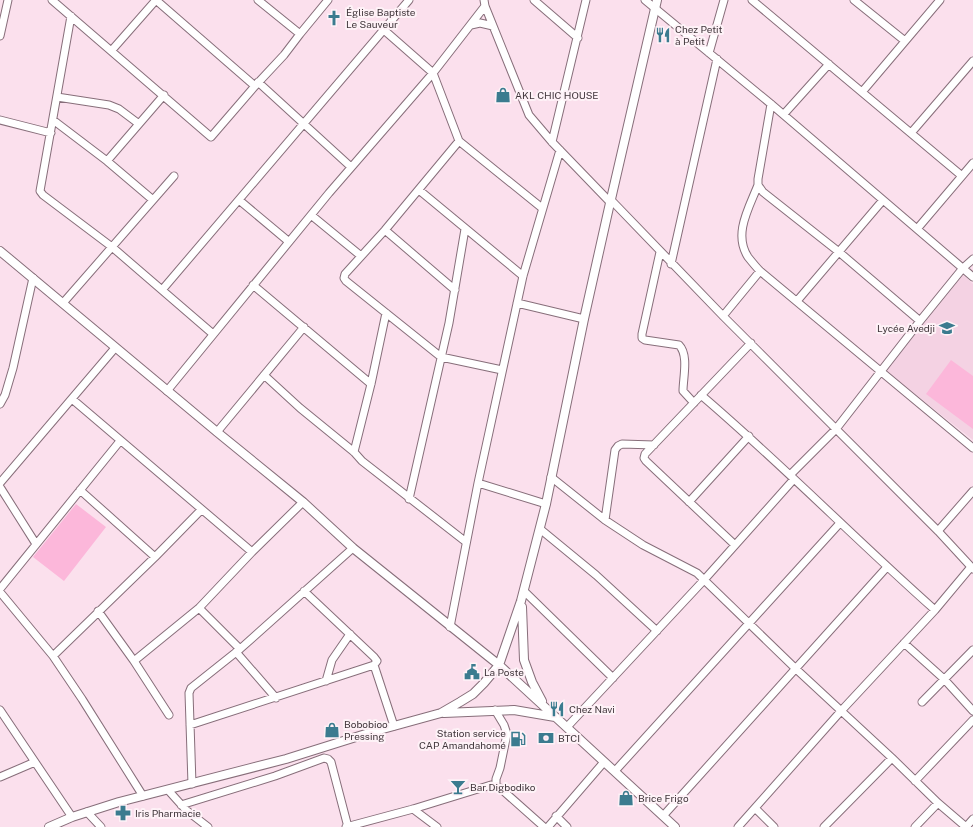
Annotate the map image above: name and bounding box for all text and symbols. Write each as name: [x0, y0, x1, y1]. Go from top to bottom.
place label: Église Baptiste Le Sauveur: [346, 6, 416, 30]
church icon: Église Baptiste Le Sauveur: [325, 9, 343, 27]
place label: Chez Petit à Petit: [675, 23, 723, 47]
restaurant icon: Chez Petit à Petit: [654, 26, 672, 44]
shop icon: AKL CHIC HOUSE: [494, 86, 512, 104]
place label: AKL CHIC HOUSE: [515, 89, 599, 101]
school or university icon: Lycée Avedji: [938, 319, 956, 337]
place label: Lycée Avedji: [877, 322, 935, 334]
public building icon: La Poste: [463, 663, 481, 681]
place label: La Poste: [484, 666, 524, 678]
restaurant icon: Chez Navi: [548, 700, 566, 718]
place label: Chez Navi: [569, 703, 615, 715]
place label: Bobobioo Pressing: [344, 718, 388, 742]
shop icon: Bobobioo Pressing: [323, 721, 341, 739]
place label: Station service CAP Amandahomé: [419, 727, 506, 751]
bank icon: BTCI: [537, 729, 555, 747]
fuel station icon: Station service CAP Amandahomé: [509, 730, 527, 748]
place label: BTCI: [558, 732, 580, 744]
bar icon: Bar Digbodiko: [449, 778, 467, 796]
place label: Bar Digbodiko: [470, 781, 536, 793]
shop icon: Brice Frigo: [617, 789, 635, 807]
place label: Brice Frigo: [638, 792, 689, 804]
pharmacy icon: Iris Pharmacie: [114, 804, 132, 822]
place label: Iris Pharmacie: [135, 807, 201, 819]

